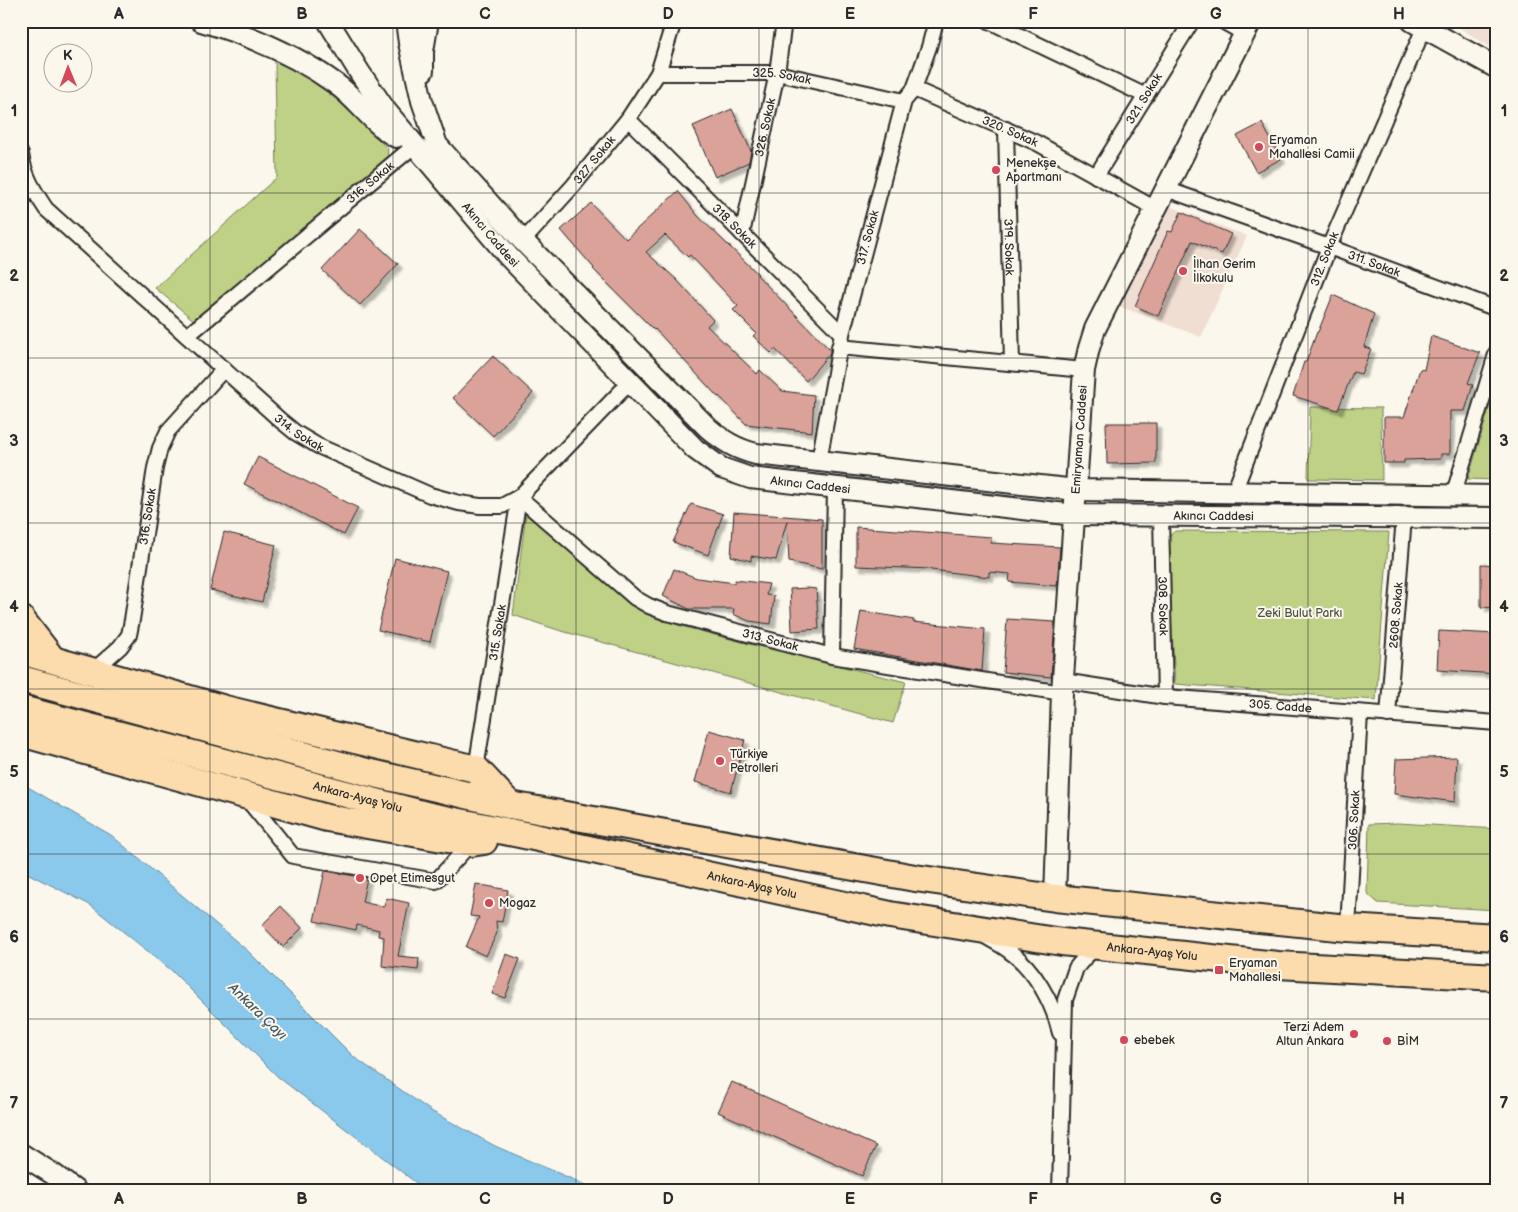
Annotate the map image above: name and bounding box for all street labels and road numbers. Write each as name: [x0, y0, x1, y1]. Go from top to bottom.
street label: 325. Sokak: [752, 66, 812, 88]
street label: 321. Sokak: [1123, 71, 1166, 127]
street label: 326. Sokak: [752, 97, 779, 158]
street label: 320. Sokak: [980, 113, 1040, 151]
street label: 327. Sokak: [570, 133, 619, 188]
street label: 316. Sokak: [344, 159, 397, 207]
street label: Akıncı Caddesi: [458, 200, 522, 271]
street label: 318. Sokak: [709, 201, 760, 252]
street label: 317. Sokak: [854, 209, 883, 266]
street label: 319. Sokak: [1000, 218, 1017, 276]
street label: 312. Sokak: [1308, 230, 1343, 288]
street label: 311. Sokak: [1346, 248, 1402, 281]
street label: Emiryaman Caddesi: [1069, 385, 1091, 495]
street label: 314. Sokak: [270, 411, 326, 456]
street label: Akıncı Caddesi: [770, 473, 851, 497]
street label: 316. Sokak: [136, 487, 160, 546]
street label: Akıncı Caddesi: [1173, 509, 1254, 524]
street label: 308. Sokak: [1154, 576, 1171, 636]
street label: 2608. Sokak: [1386, 582, 1407, 649]
street label: 315. Sokak: [486, 603, 510, 662]
street label: 313. Sokak: [741, 626, 800, 655]
street label: 305. Cadde: [1248, 697, 1312, 716]
street label: Ankara-Ayaş Yolu: [311, 779, 404, 816]
street label: 306. Sokak: [1345, 790, 1364, 850]
street label: Ankara-Ayaş Yolu: [706, 868, 798, 902]
street label: Ankara-Ayaş Yolu: [1106, 940, 1198, 964]

